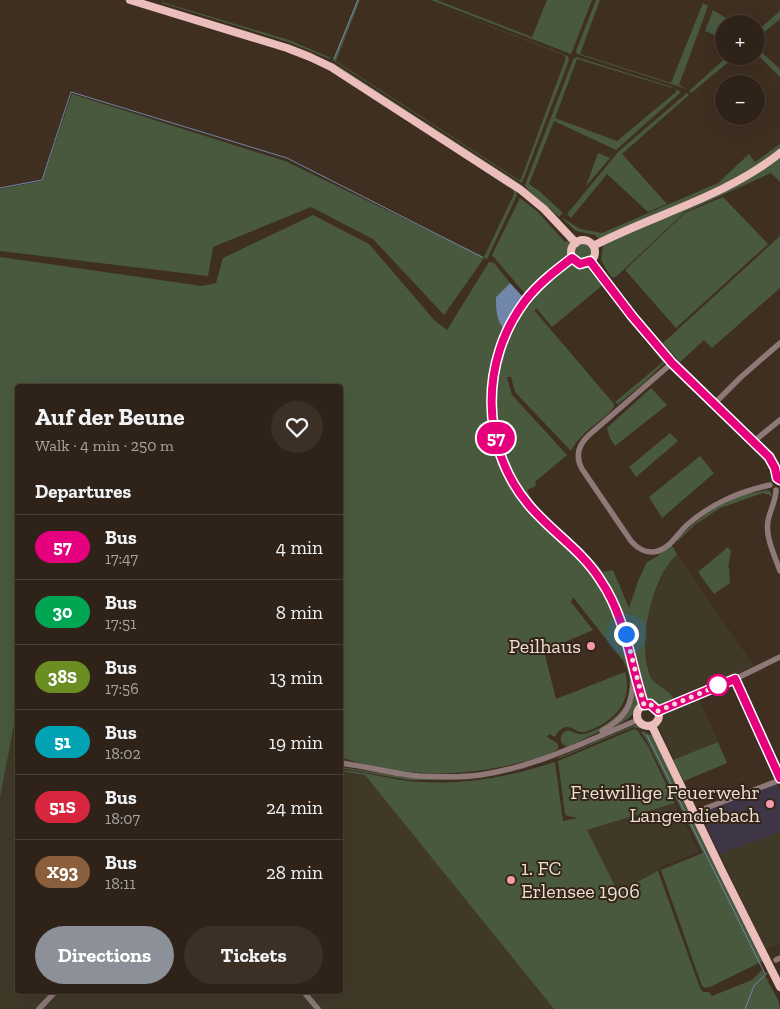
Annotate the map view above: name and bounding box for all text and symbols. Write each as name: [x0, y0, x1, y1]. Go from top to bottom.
map controls: [715, 15, 765, 125]
button: +: [715, 15, 765, 65]
button: −: [715, 75, 765, 125]
button: heart: [271, 401, 323, 453]
text: Auf der Beune: [35, 402, 185, 431]
line badge: 57: [474, 422, 518, 454]
text: 57: [487, 427, 505, 449]
text: Walk · 4 min · 250 m: [35, 436, 174, 455]
text: Departures: [35, 480, 131, 503]
text: Bus: [105, 526, 137, 549]
text: 57: [53, 536, 72, 558]
text: 4 min: [276, 536, 323, 559]
text: 17:47: [105, 549, 138, 568]
text: Bus: [105, 591, 137, 614]
text: 30: [53, 601, 72, 623]
text: 8 min: [276, 601, 323, 624]
text: 17:51: [105, 614, 136, 633]
your location: [614, 622, 639, 647]
place label: Peilhaus: [509, 634, 581, 658]
marker: Peilhaus: [585, 640, 597, 652]
text: Bus: [105, 656, 137, 679]
text: 38S: [48, 666, 77, 688]
text: 13 min: [269, 666, 323, 689]
unlabelled marker: [707, 674, 729, 696]
text: 17:56: [105, 679, 139, 698]
text: Bus: [105, 721, 137, 744]
text: 51: [54, 731, 71, 753]
text: 19 min: [269, 731, 323, 754]
text: 18:02: [105, 744, 141, 763]
place label: Freiwillige Feuerwehr Langendiebach: [570, 780, 761, 827]
text: Bus: [105, 786, 137, 809]
text: 51S: [49, 796, 76, 818]
text: 24 min: [266, 796, 323, 819]
marker: Freiwillige Feuerwehr Langendiebach: [764, 798, 776, 810]
text: 18:07: [105, 809, 140, 828]
text: Bus: [105, 851, 137, 874]
place label: 1. FC Erlensee 1906: [521, 856, 640, 903]
text: X93: [47, 861, 78, 883]
text: 28 min: [266, 861, 323, 884]
text: 18:11: [105, 874, 136, 893]
marker: 1. FC Erlensee 1906: [505, 874, 517, 886]
button: Directions: [35, 926, 174, 984]
button: Tickets: [184, 926, 323, 984]

